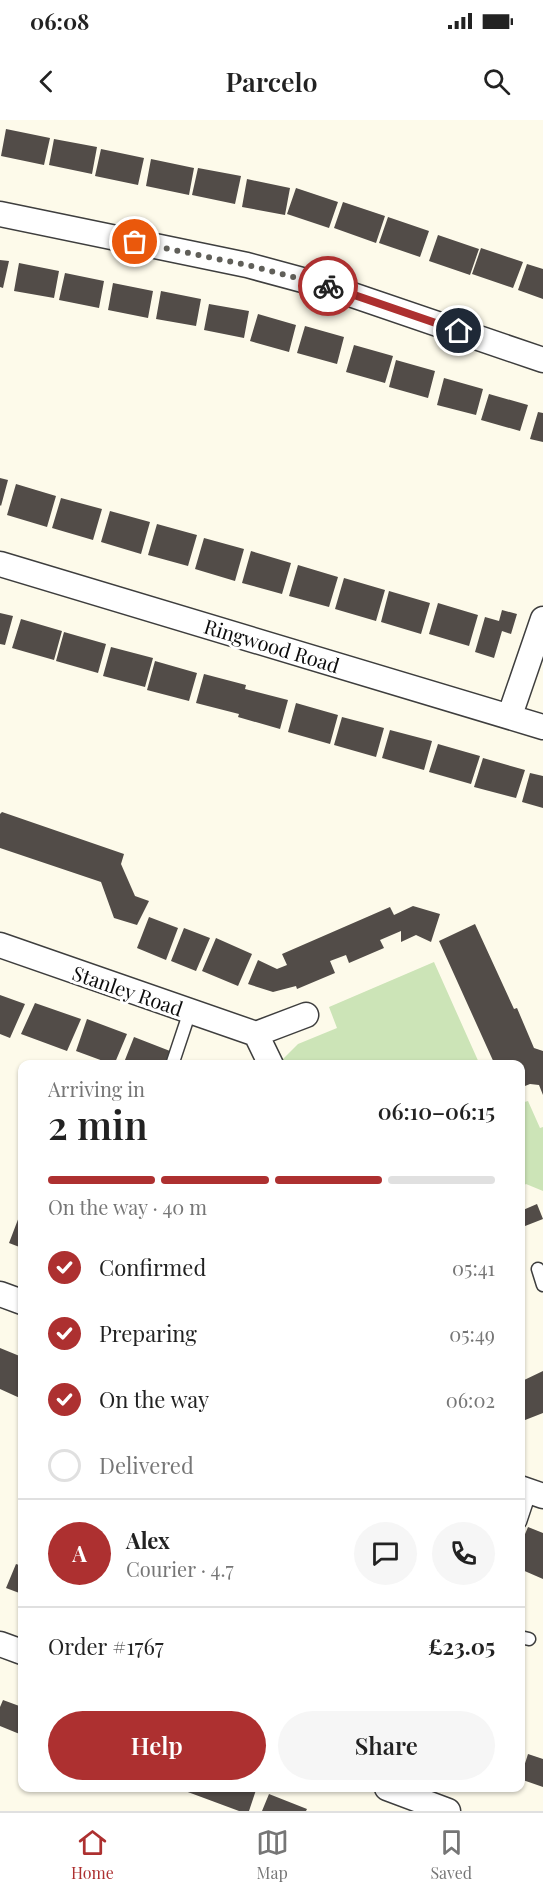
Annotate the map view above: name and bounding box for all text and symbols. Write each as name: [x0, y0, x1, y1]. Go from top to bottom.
text: 06:08: [30, 6, 89, 36]
text: Parcelo: [225, 63, 318, 99]
icon: back: [30, 65, 63, 98]
icon: search: [480, 65, 513, 98]
pin: [109, 216, 160, 267]
icon: bag: [118, 225, 151, 258]
courier: [298, 256, 358, 316]
icon: bike: [312, 270, 345, 303]
pin: [433, 305, 484, 356]
icon: home: [442, 314, 475, 347]
street label: Ringwood Road: [201, 612, 343, 679]
street label: Stanley Road: [69, 958, 187, 1022]
text: Arriving in: [48, 1075, 145, 1102]
text: 06:10–06:15: [378, 1096, 495, 1126]
text: 2 min: [48, 1098, 148, 1150]
text: On the way · 40 m: [48, 1193, 207, 1220]
icon: check: [48, 1251, 81, 1284]
text: Confirmed: [99, 1252, 206, 1282]
text: 05:41: [452, 1254, 495, 1281]
icon: check: [48, 1317, 81, 1350]
text: Preparing: [99, 1318, 197, 1348]
text: 05:49: [449, 1320, 495, 1347]
icon: check: [48, 1383, 81, 1416]
text: On the way: [99, 1384, 209, 1414]
text: 06:02: [446, 1386, 495, 1413]
text: Delivered: [99, 1450, 194, 1480]
button: chat: [354, 1522, 417, 1585]
button: phone: [432, 1522, 495, 1585]
text: Alex: [126, 1525, 170, 1555]
text: A: [72, 1538, 87, 1568]
text: Courier · 4.7: [126, 1555, 234, 1582]
text: Order #1767: [48, 1631, 164, 1661]
text: £23.05: [428, 1631, 495, 1661]
button: Help: [48, 1711, 266, 1780]
button: Share: [278, 1711, 495, 1780]
tab: Home: [71, 1826, 114, 1883]
tab: Map: [256, 1826, 289, 1883]
tab: Saved: [430, 1826, 472, 1883]

